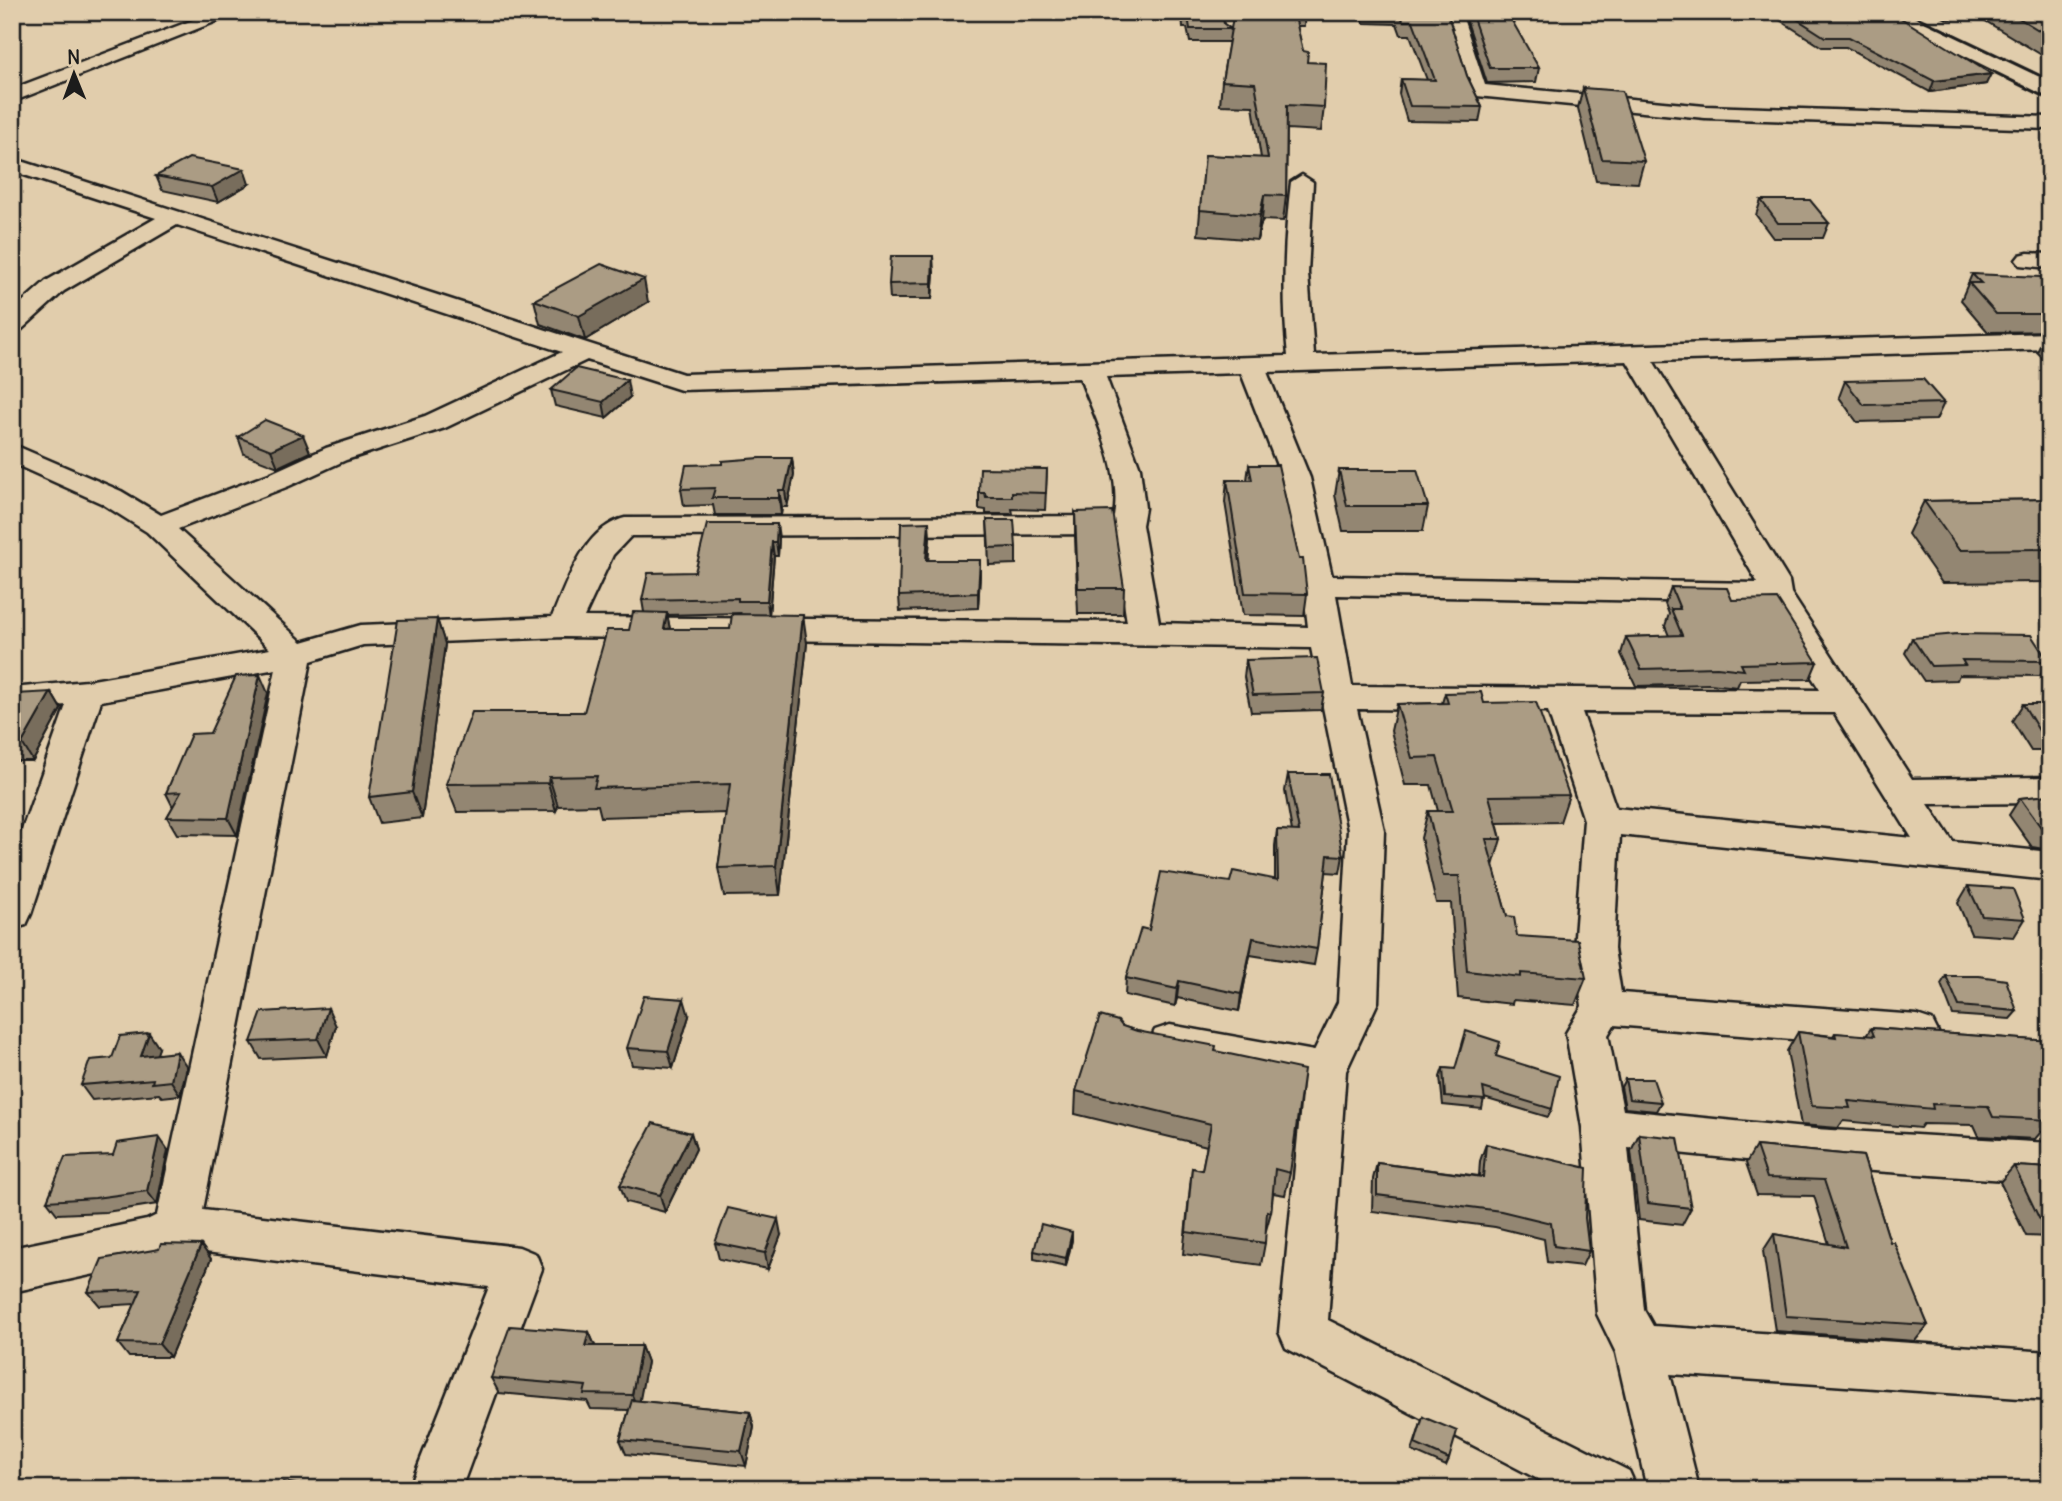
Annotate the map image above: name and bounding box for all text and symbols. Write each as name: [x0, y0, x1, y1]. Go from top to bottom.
north arrow: [38, 38, 108, 108]
text: N: [67, 45, 80, 69]

